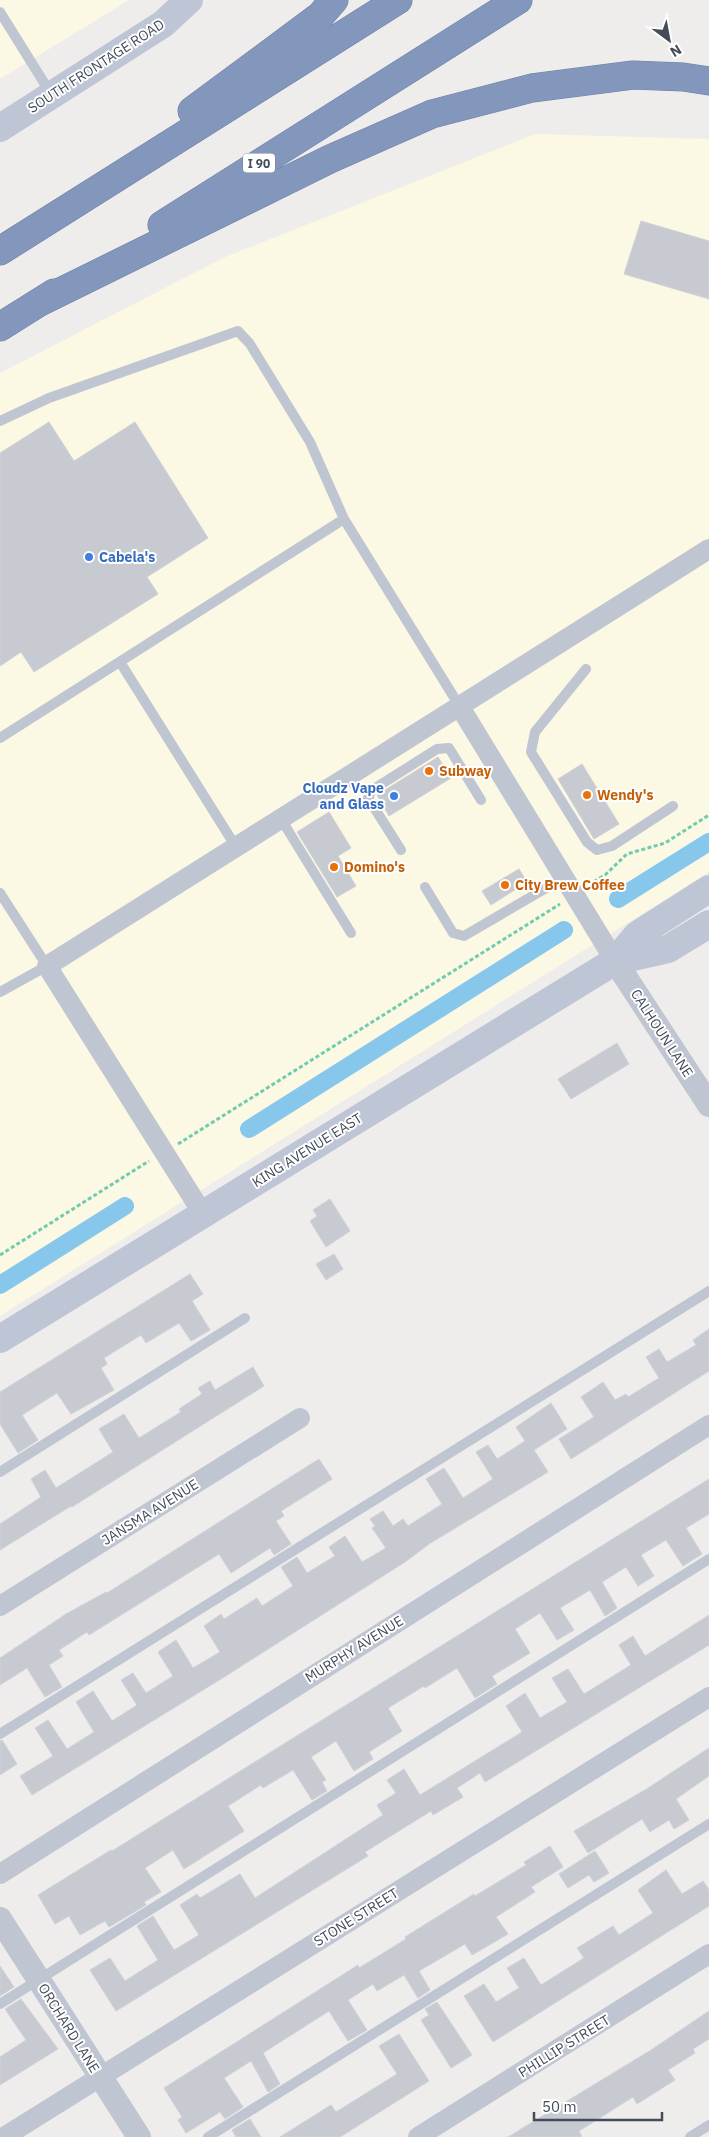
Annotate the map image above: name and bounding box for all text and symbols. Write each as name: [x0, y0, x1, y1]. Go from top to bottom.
street label: SOUTH FRONTAGE ROAD: [24, 15, 168, 117]
north arrow: [644, 15, 694, 65]
text: N: [667, 41, 685, 61]
road number: I 90: [243, 154, 275, 172]
place label: Cabela's: [99, 548, 155, 566]
marker: Cabela's: [83, 551, 95, 563]
place label: Subway: [439, 762, 492, 780]
marker: Subway: [423, 765, 435, 777]
place label: Cloudz Vape and Glass: [302, 779, 384, 813]
place label: Wendy's: [597, 786, 654, 804]
marker: Wendy's: [581, 789, 593, 801]
marker: Cloudz Vape and Glass: [388, 790, 400, 802]
place label: Domino's: [344, 858, 405, 876]
marker: Domino's: [328, 861, 340, 873]
place label: City Brew Coffee: [515, 876, 625, 894]
marker: City Brew Coffee: [499, 879, 511, 891]
street label: CALHOUN LANE: [627, 986, 697, 1080]
street label: KING AVENUE EAST: [249, 1109, 365, 1191]
street label: JANSMA AVENUE: [98, 1475, 202, 1549]
street label: MURPHY AVENUE: [302, 1612, 406, 1686]
street label: STONE STREET: [310, 1884, 402, 1950]
street label: ORCHARD LANE: [34, 1980, 104, 2076]
street label: PHILLIP STREET: [515, 2011, 613, 2081]
scale bar: [534, 2090, 662, 2122]
text: 50 m: [542, 2097, 577, 2116]

